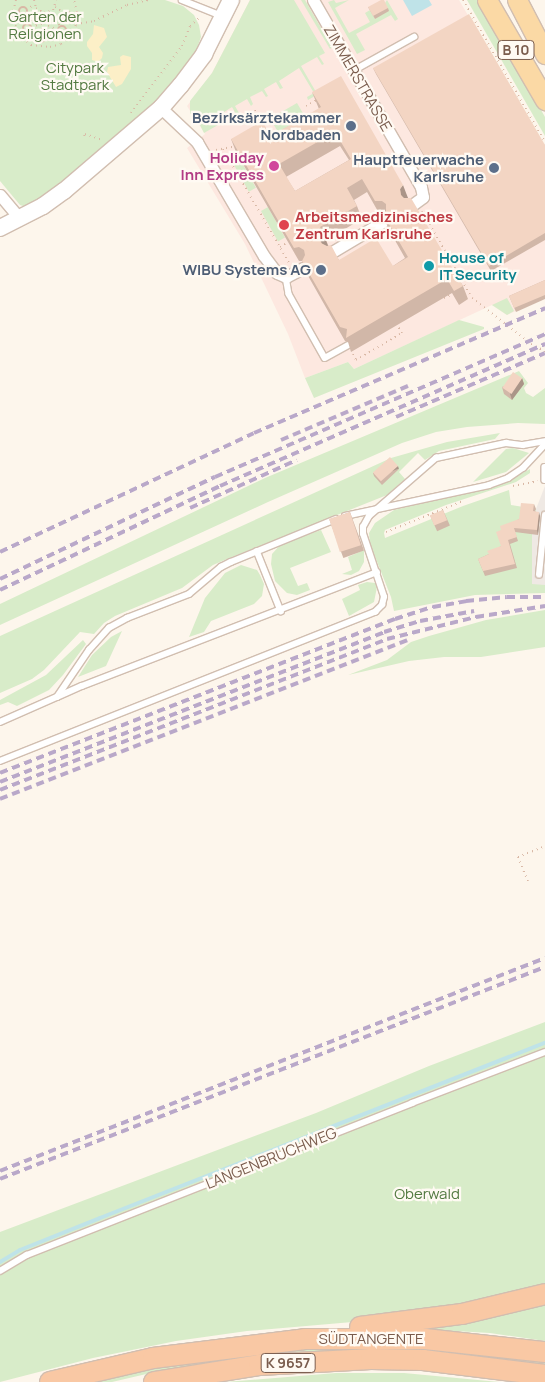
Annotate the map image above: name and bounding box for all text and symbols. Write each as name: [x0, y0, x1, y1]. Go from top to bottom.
park label: Garten der Religionen: [8, 7, 82, 42]
street label: ZIMMERSTRASSE: [320, 22, 396, 134]
road number: B 10: [497, 38, 535, 62]
park label: Citypark Stadtpark: [41, 58, 109, 93]
place label: Bezirksärztekammer Nordbaden: [192, 108, 341, 143]
marker: Bezirksärztekammer Nordbaden: [345, 120, 357, 132]
place label: Holiday Inn Express: [181, 148, 264, 183]
place label: Hauptfeuerwache Karlsruhe: [353, 150, 484, 185]
marker: Holiday Inn Express: [268, 160, 280, 172]
marker: Hauptfeuerwache Karlsruhe: [488, 162, 500, 174]
place label: Arbeitsmedizinisches Zentrum Karlsruhe: [295, 207, 453, 242]
marker: Arbeitsmedizinisches Zentrum Karlsruhe: [277, 218, 291, 232]
place label: House of IT Security: [439, 248, 517, 283]
marker: House of IT Security: [423, 260, 435, 272]
place label: WIBU Systems AG: [182, 261, 311, 279]
marker: WIBU Systems AG: [315, 264, 327, 276]
street label: LANGENBRUCHWEG: [203, 1123, 339, 1193]
park label: Oberwald: [394, 1185, 460, 1203]
street label: SÜDTANGENTE: [319, 1330, 423, 1348]
road number: K 9657: [260, 1352, 316, 1375]

